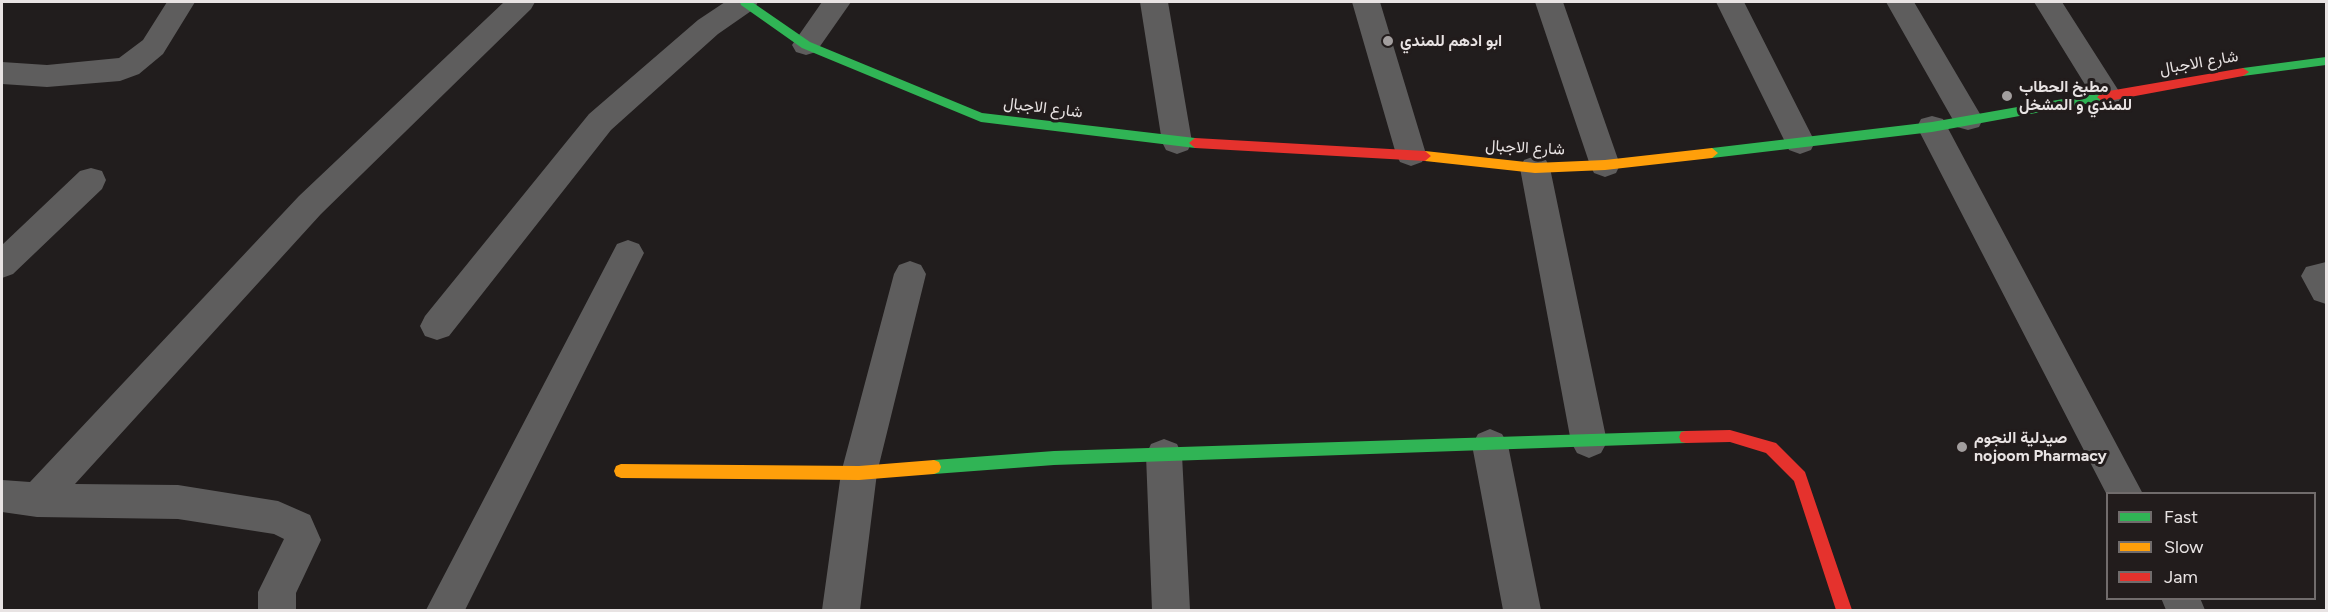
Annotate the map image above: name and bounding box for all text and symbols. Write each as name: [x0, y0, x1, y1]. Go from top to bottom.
place label: ابو ادهم للمندي: [1400, 31, 1502, 51]
marker: ابو ادهم للمندي: [1381, 34, 1395, 48]
street label: شارع الاجبال: [2158, 47, 2240, 79]
place label: مطبخ الحطاب للمندي و المشخل: [2019, 77, 2132, 115]
marker: مطبخ الحطاب للمندي و المشخل: [2000, 89, 2014, 103]
street label: شارع الاجبال: [1002, 94, 1084, 122]
street label: شارع الاجبال: [1485, 136, 1565, 160]
place label: صيدلية النجوم nojoom Pharmacy: [1974, 428, 2107, 466]
marker: صيدلية النجوم nojoom Pharmacy: [1955, 440, 1969, 454]
legend: [2106, 492, 2316, 600]
text: Fast: [2164, 506, 2198, 528]
text: Slow: [2164, 536, 2203, 558]
text: Jam: [2164, 566, 2198, 588]

